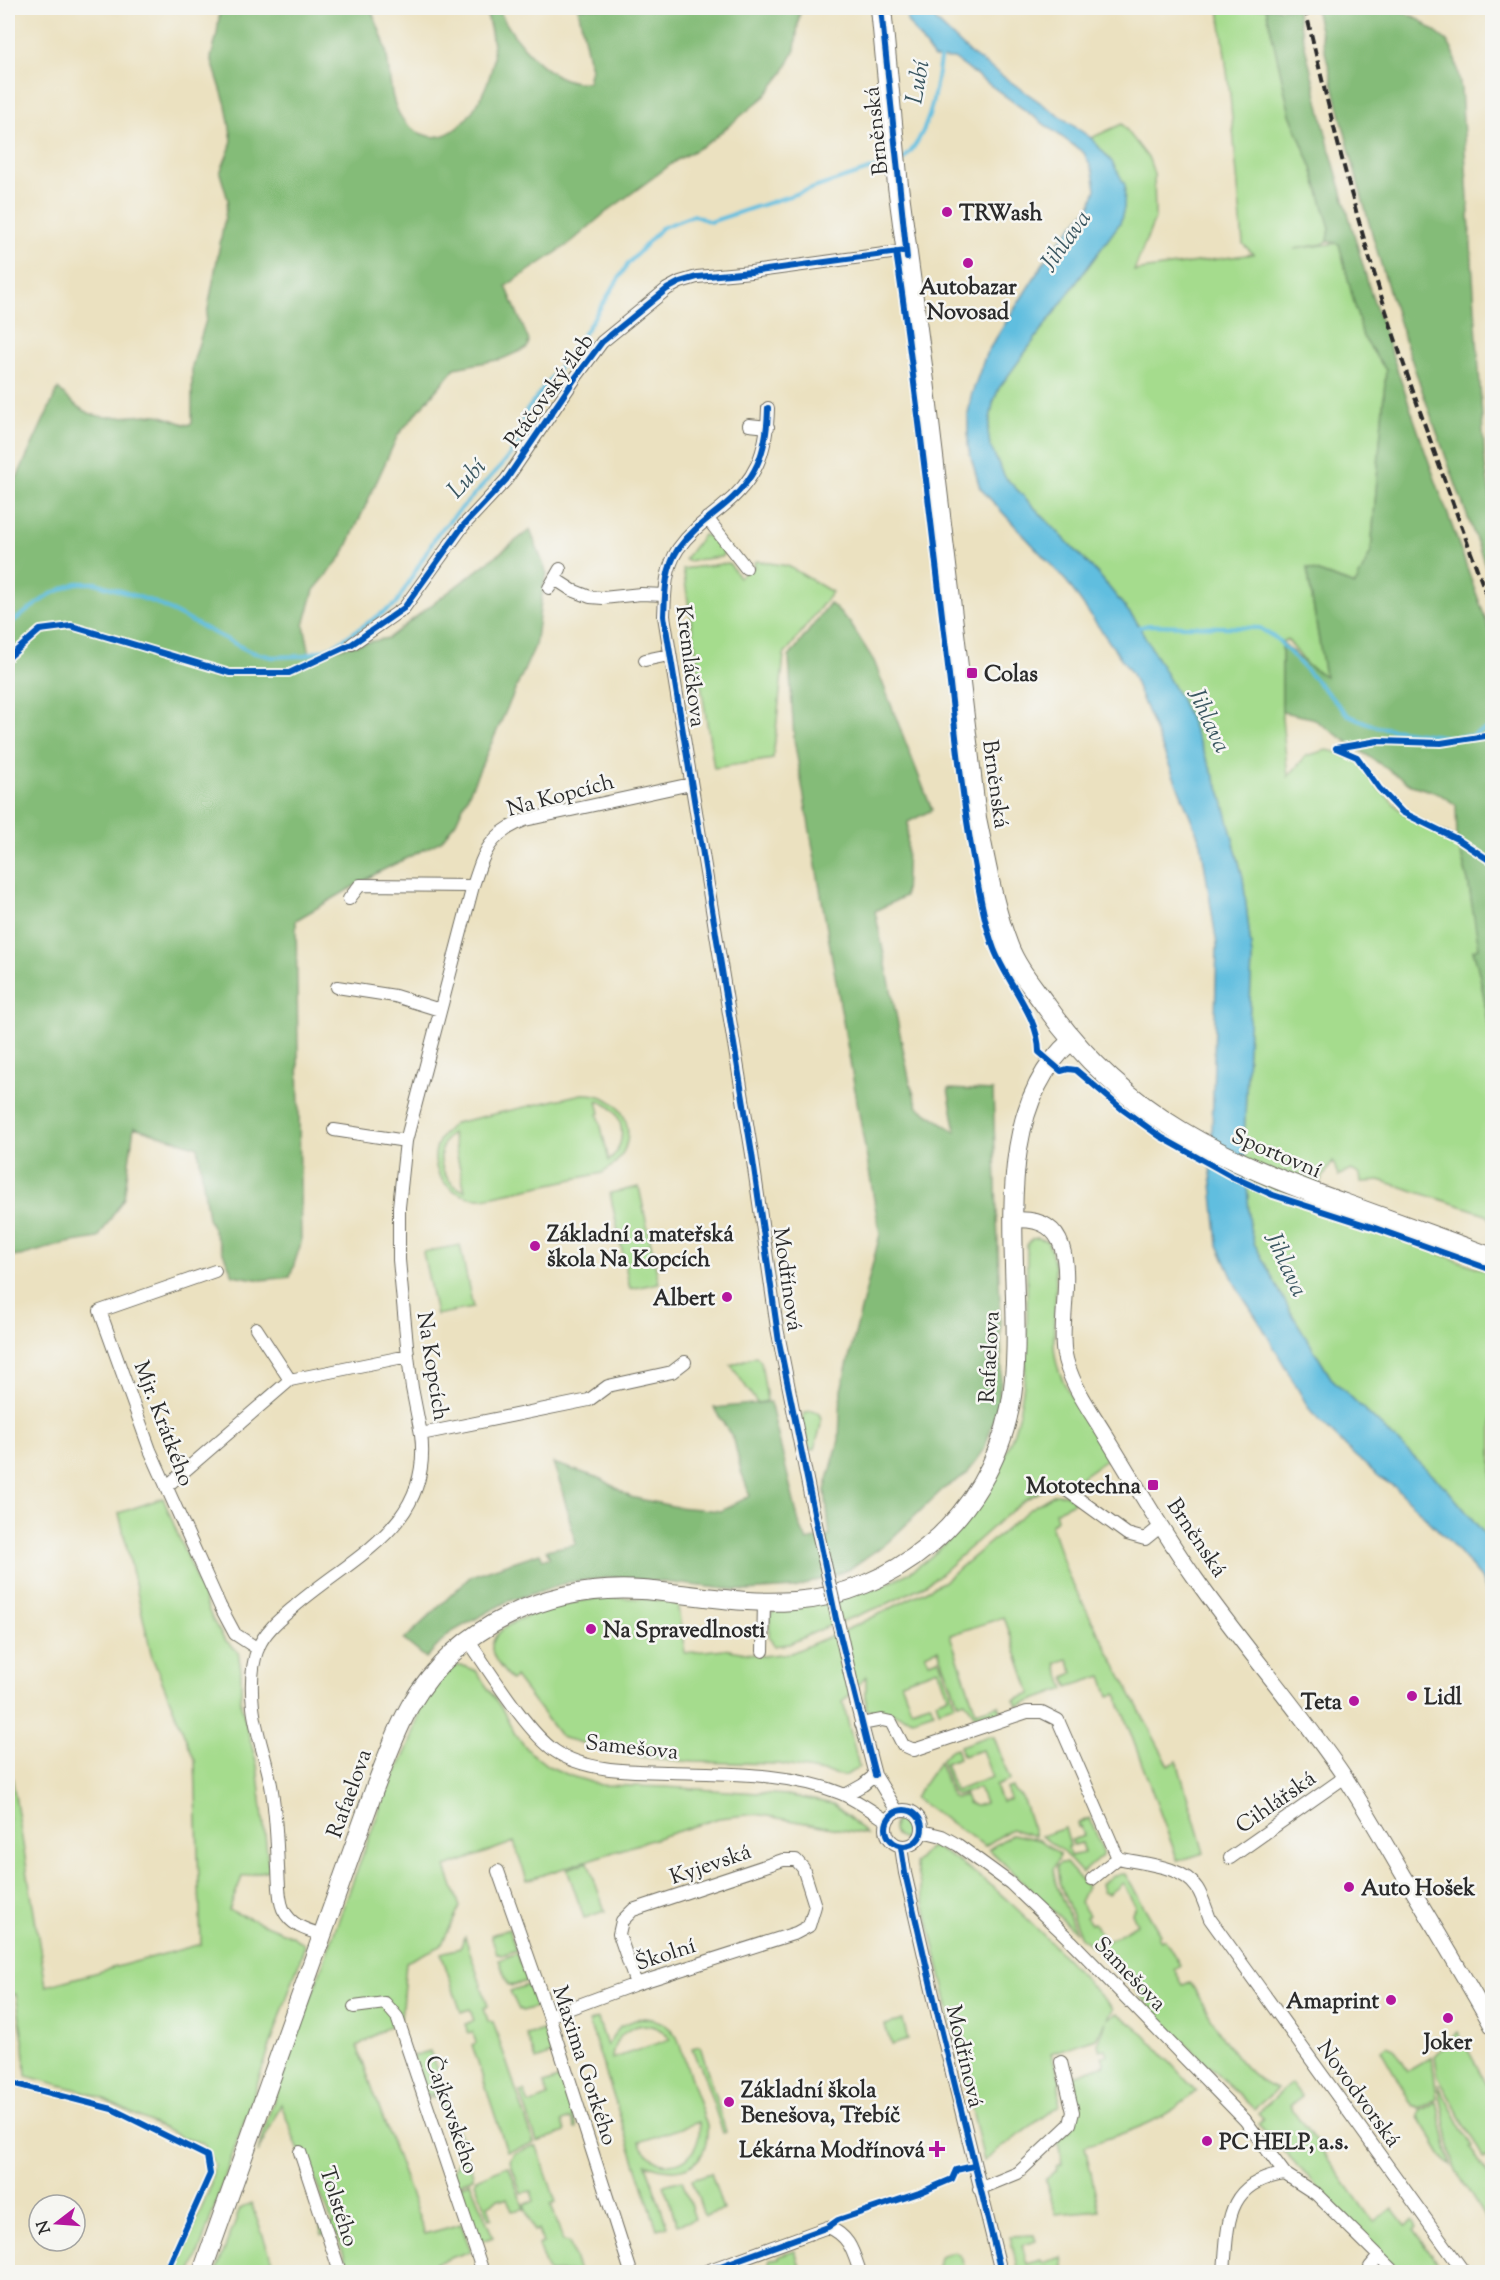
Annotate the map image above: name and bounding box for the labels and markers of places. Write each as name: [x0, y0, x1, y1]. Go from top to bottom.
place label: TRWash: [959, 199, 1042, 231]
marker: TRWash: [940, 205, 954, 219]
marker: Autobazar Novosad: [961, 256, 975, 270]
place label: Autobazar Novosad: [919, 273, 1018, 330]
place label: Colas: [984, 660, 1038, 692]
marker: Colas: [965, 666, 979, 680]
place label: Základní a mateřská škola Na Kopcích: [547, 1220, 734, 1277]
marker: Základní a mateřská škola Na Kopcích: [528, 1239, 542, 1253]
place label: Albert: [653, 1284, 715, 1316]
marker: Albert: [720, 1290, 734, 1304]
place label: Mototechna: [1026, 1472, 1142, 1504]
marker: Mototechna: [1146, 1478, 1160, 1492]
place label: Na Spravedlnosti: [603, 1616, 766, 1648]
marker: Na Spravedlnosti: [584, 1622, 598, 1636]
place label: Lidl: [1424, 1683, 1463, 1715]
place label: Teta: [1301, 1688, 1343, 1720]
marker: Lidl: [1405, 1689, 1419, 1703]
marker: Teta: [1347, 1694, 1361, 1708]
place label: Auto Hošek: [1361, 1874, 1475, 1906]
marker: Auto Hošek: [1342, 1880, 1356, 1894]
place label: Amaprint: [1286, 1987, 1379, 2019]
marker: Amaprint: [1384, 1993, 1398, 2007]
marker: Joker: [1441, 2011, 1455, 2025]
place label: Joker: [1422, 2028, 1473, 2060]
place label: Základní škola Benešova, Třebíč: [741, 2076, 900, 2133]
marker: Základní škola Benešova, Třebíč: [722, 2095, 736, 2109]
place label: PC HELP, a.s.: [1219, 2128, 1349, 2160]
marker: PC HELP, a.s.: [1200, 2134, 1214, 2148]
place label: Lékárna Modřínová: [739, 2136, 926, 2168]
marker: Lékárna Modřínová: [930, 2142, 944, 2156]

